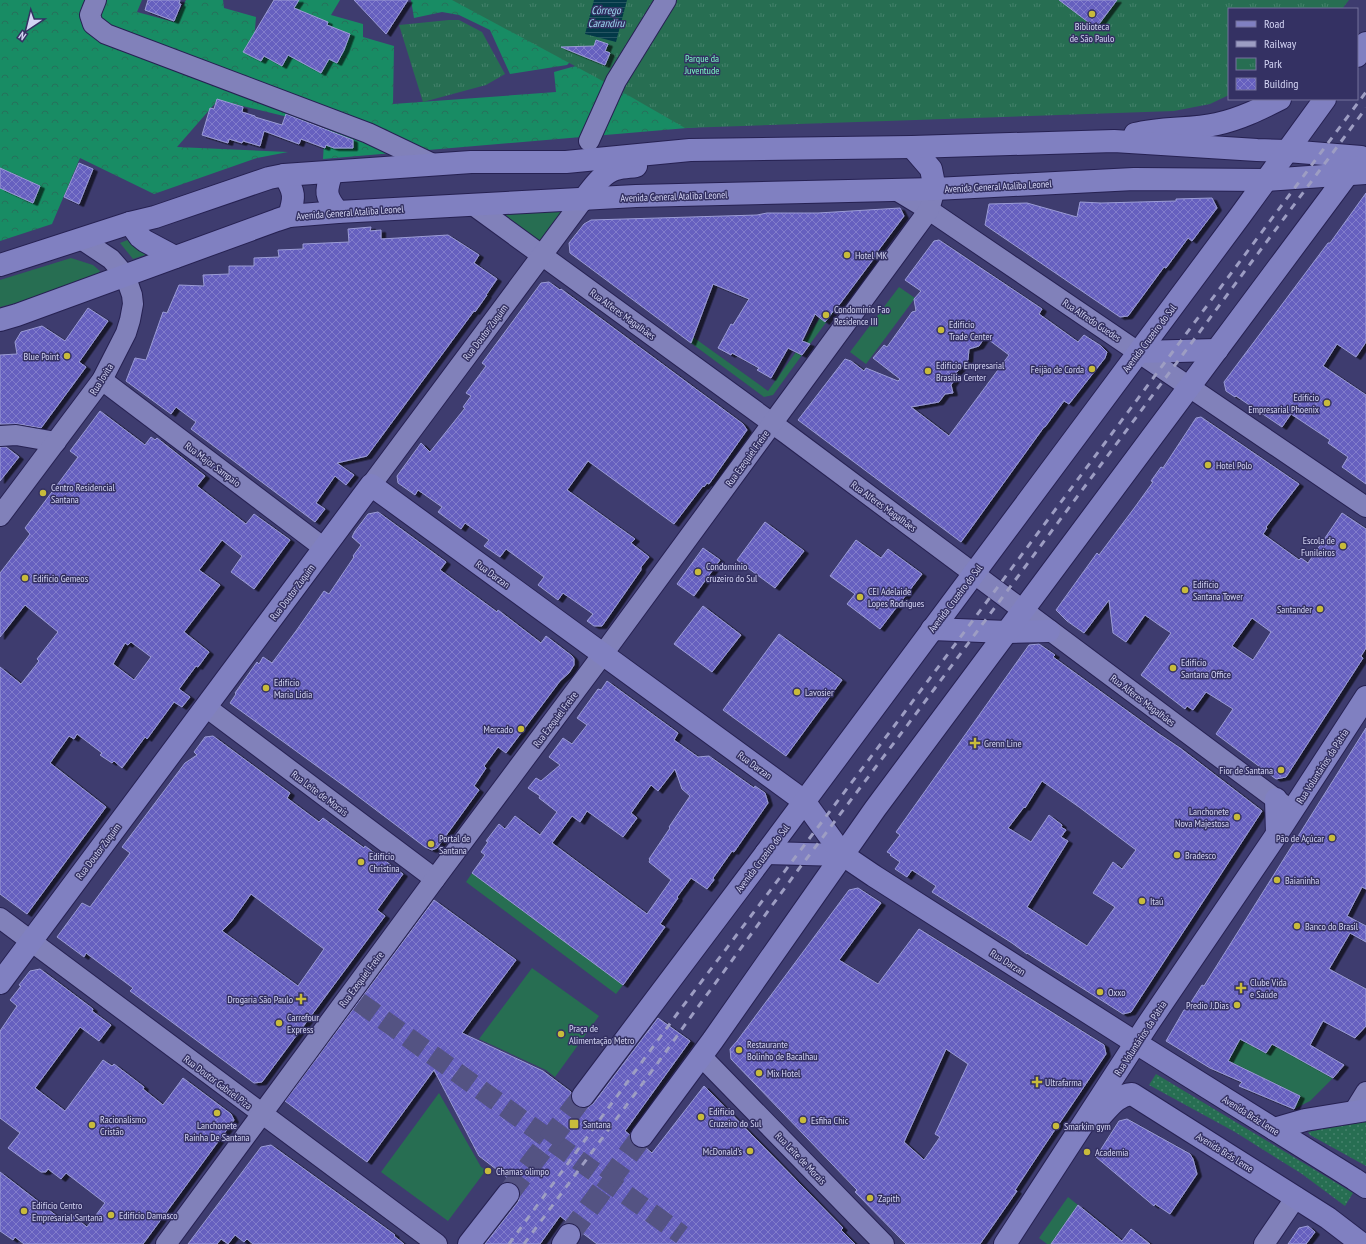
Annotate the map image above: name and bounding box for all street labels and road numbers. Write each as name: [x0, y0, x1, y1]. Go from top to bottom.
street label: Avenida General Ataliba Leonel: [944, 177, 1053, 196]
street label: Avenida General Ataliba Leonel: [620, 188, 728, 205]
street label: Avenida General Ataliba Leonel: [296, 202, 405, 223]
street label: Rua Alferes Magalhães: [587, 286, 659, 343]
street label: Rua Alfredo Guedes: [1060, 296, 1124, 345]
street label: Avenida Cruzeiro do Sul: [1120, 301, 1180, 375]
street label: Rua Doutor Zuquim: [460, 302, 511, 363]
street label: Rua Jovita: [87, 361, 116, 397]
street label: Rua Ezequiel Freire: [723, 428, 772, 489]
street label: Rua Major Sampaio: [182, 439, 243, 490]
street label: Rua Alferes Magalhães: [848, 478, 920, 535]
street label: Rua Darzan: [473, 558, 512, 591]
street label: Avenida Cruzeiro do Sul: [926, 561, 986, 635]
street label: Rua Doutor Zuquim: [267, 562, 318, 623]
street label: Rua Alferes Magalhães: [1108, 672, 1178, 729]
street label: Rua Ezequiel Freire: [530, 689, 581, 750]
street label: Rua Voluntários da Pátria: [1293, 726, 1351, 806]
street label: Rua Darzan: [735, 749, 774, 782]
street label: Rua Leite de Morais: [289, 768, 351, 819]
street label: Rua Doutor Zuquim: [73, 821, 124, 882]
street label: Avenida Cruzeiro do Sul: [733, 821, 793, 895]
street label: Rua Darzan: [988, 947, 1028, 978]
street label: Rua Ezequiel Freire: [336, 949, 387, 1010]
street label: Rua Voluntários da Pátria: [1111, 998, 1169, 1078]
street label: Rua Doutor Gabriel Piza: [181, 1053, 254, 1112]
street label: Avenida Bráz Leme: [1220, 1093, 1282, 1138]
street label: Rua Leite de Morais: [772, 1129, 829, 1188]
street label: Avenida Brás Leme: [1194, 1130, 1256, 1175]

